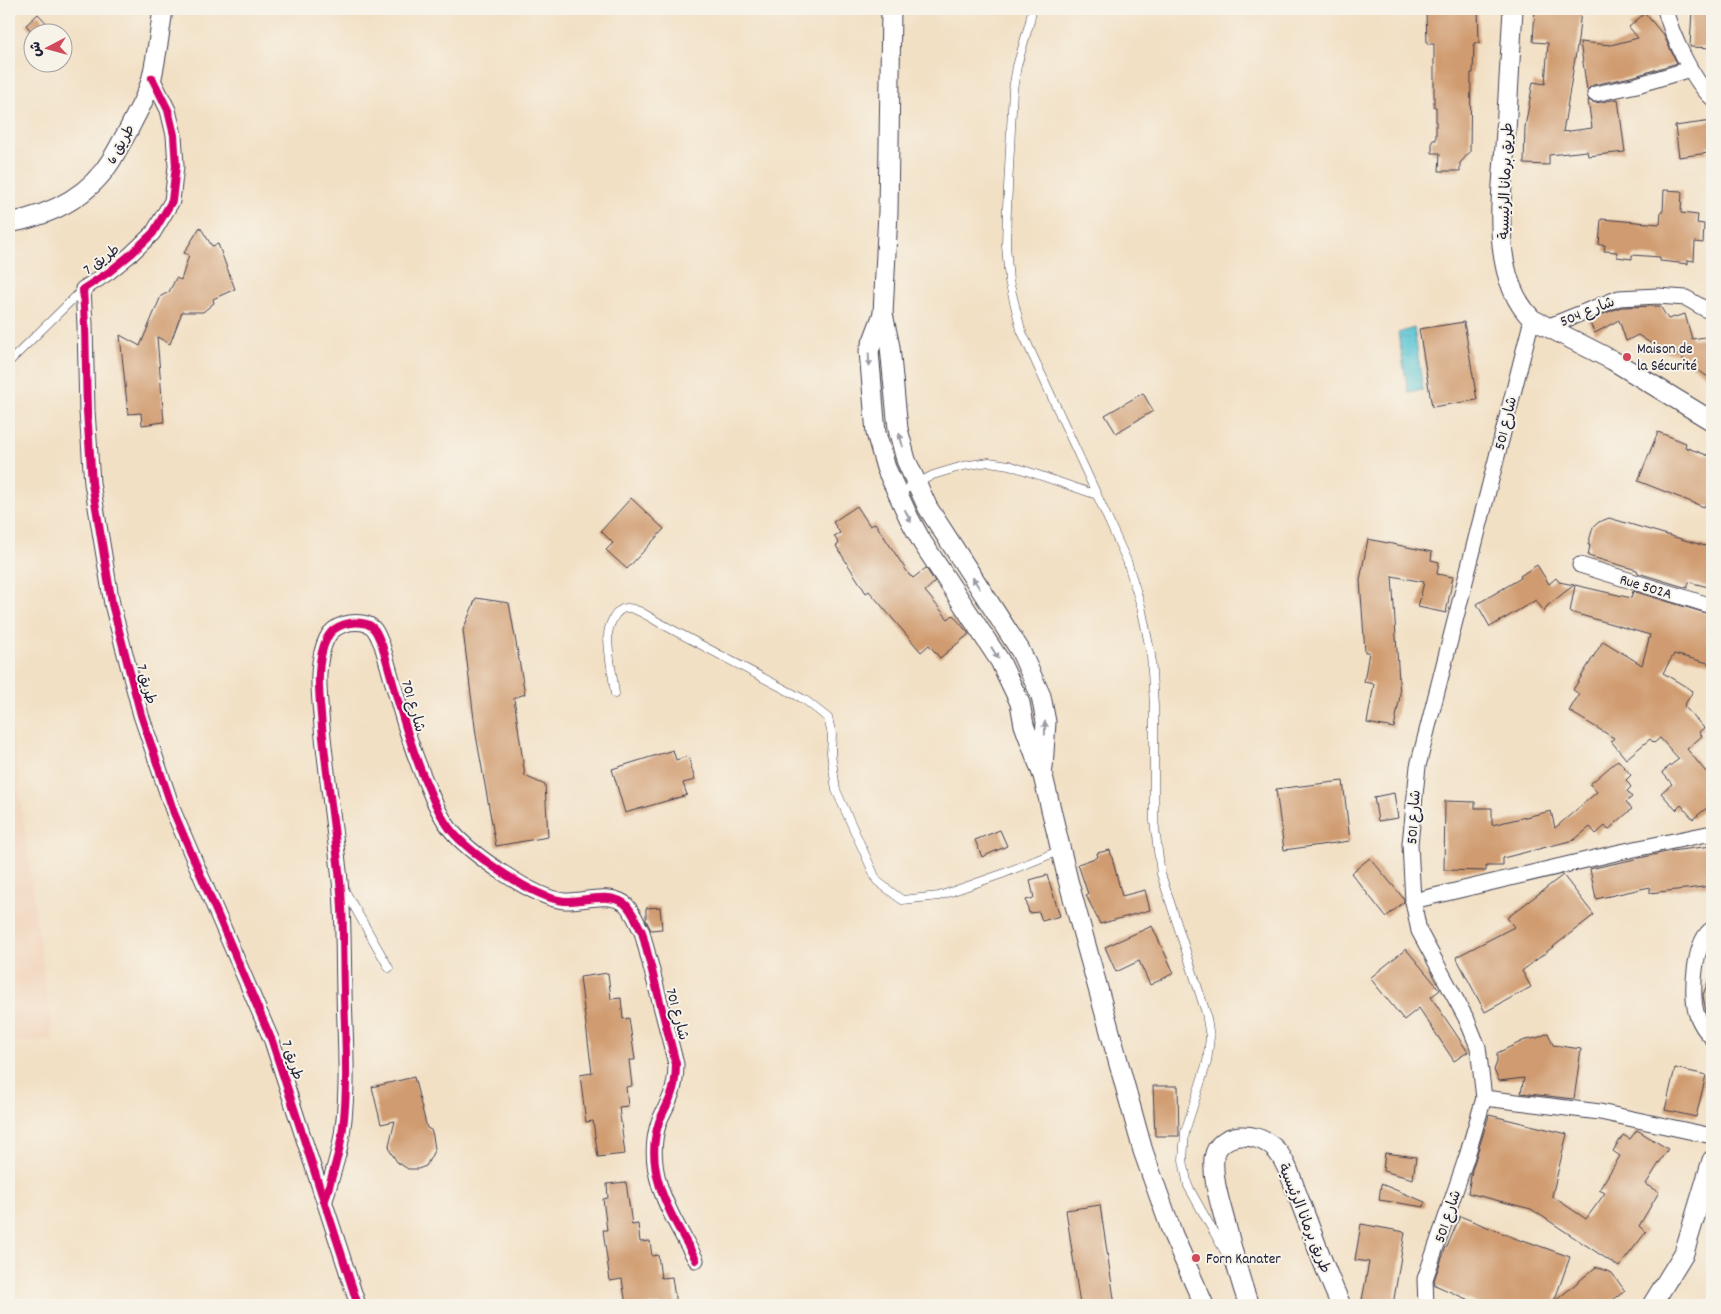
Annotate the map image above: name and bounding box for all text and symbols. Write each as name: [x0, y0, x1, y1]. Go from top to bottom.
north arrow: [22, 22, 72, 72]
text: ش: [26, 40, 48, 58]
street label: طريق 6: [102, 121, 142, 169]
street label: طريق برمانا الرئيسية: [1494, 122, 1520, 240]
street label: طريق 7: [79, 240, 125, 281]
street label: شارع 504: [1557, 292, 1618, 334]
place label: Maison de la Sécurité: [1637, 339, 1697, 378]
marker: Maison de la Sécurité: [1621, 351, 1633, 363]
one-way arrow: [866, 352, 874, 368]
street label: شارع 501: [1490, 394, 1524, 452]
one-way arrow: [897, 433, 905, 448]
one-way arrow: [904, 509, 912, 523]
street label: Rue 502A: [1617, 570, 1674, 606]
one-way arrow: [971, 577, 981, 590]
one-way arrow: [991, 646, 1000, 659]
street label: طريق 7: [129, 662, 161, 707]
street label: شارع 701: [394, 678, 430, 735]
one-way arrow: [1042, 720, 1050, 736]
street label: شارع 501: [1402, 789, 1428, 845]
street label: شارع 701: [659, 986, 694, 1043]
street label: طريق 7: [274, 1038, 308, 1083]
street label: طريق برمانا الرئيسية: [1271, 1160, 1335, 1277]
street label: شارع 501: [1430, 1187, 1468, 1246]
place label: Forn Kanater: [1206, 1249, 1281, 1271]
marker: Forn Kanater: [1190, 1252, 1202, 1264]

